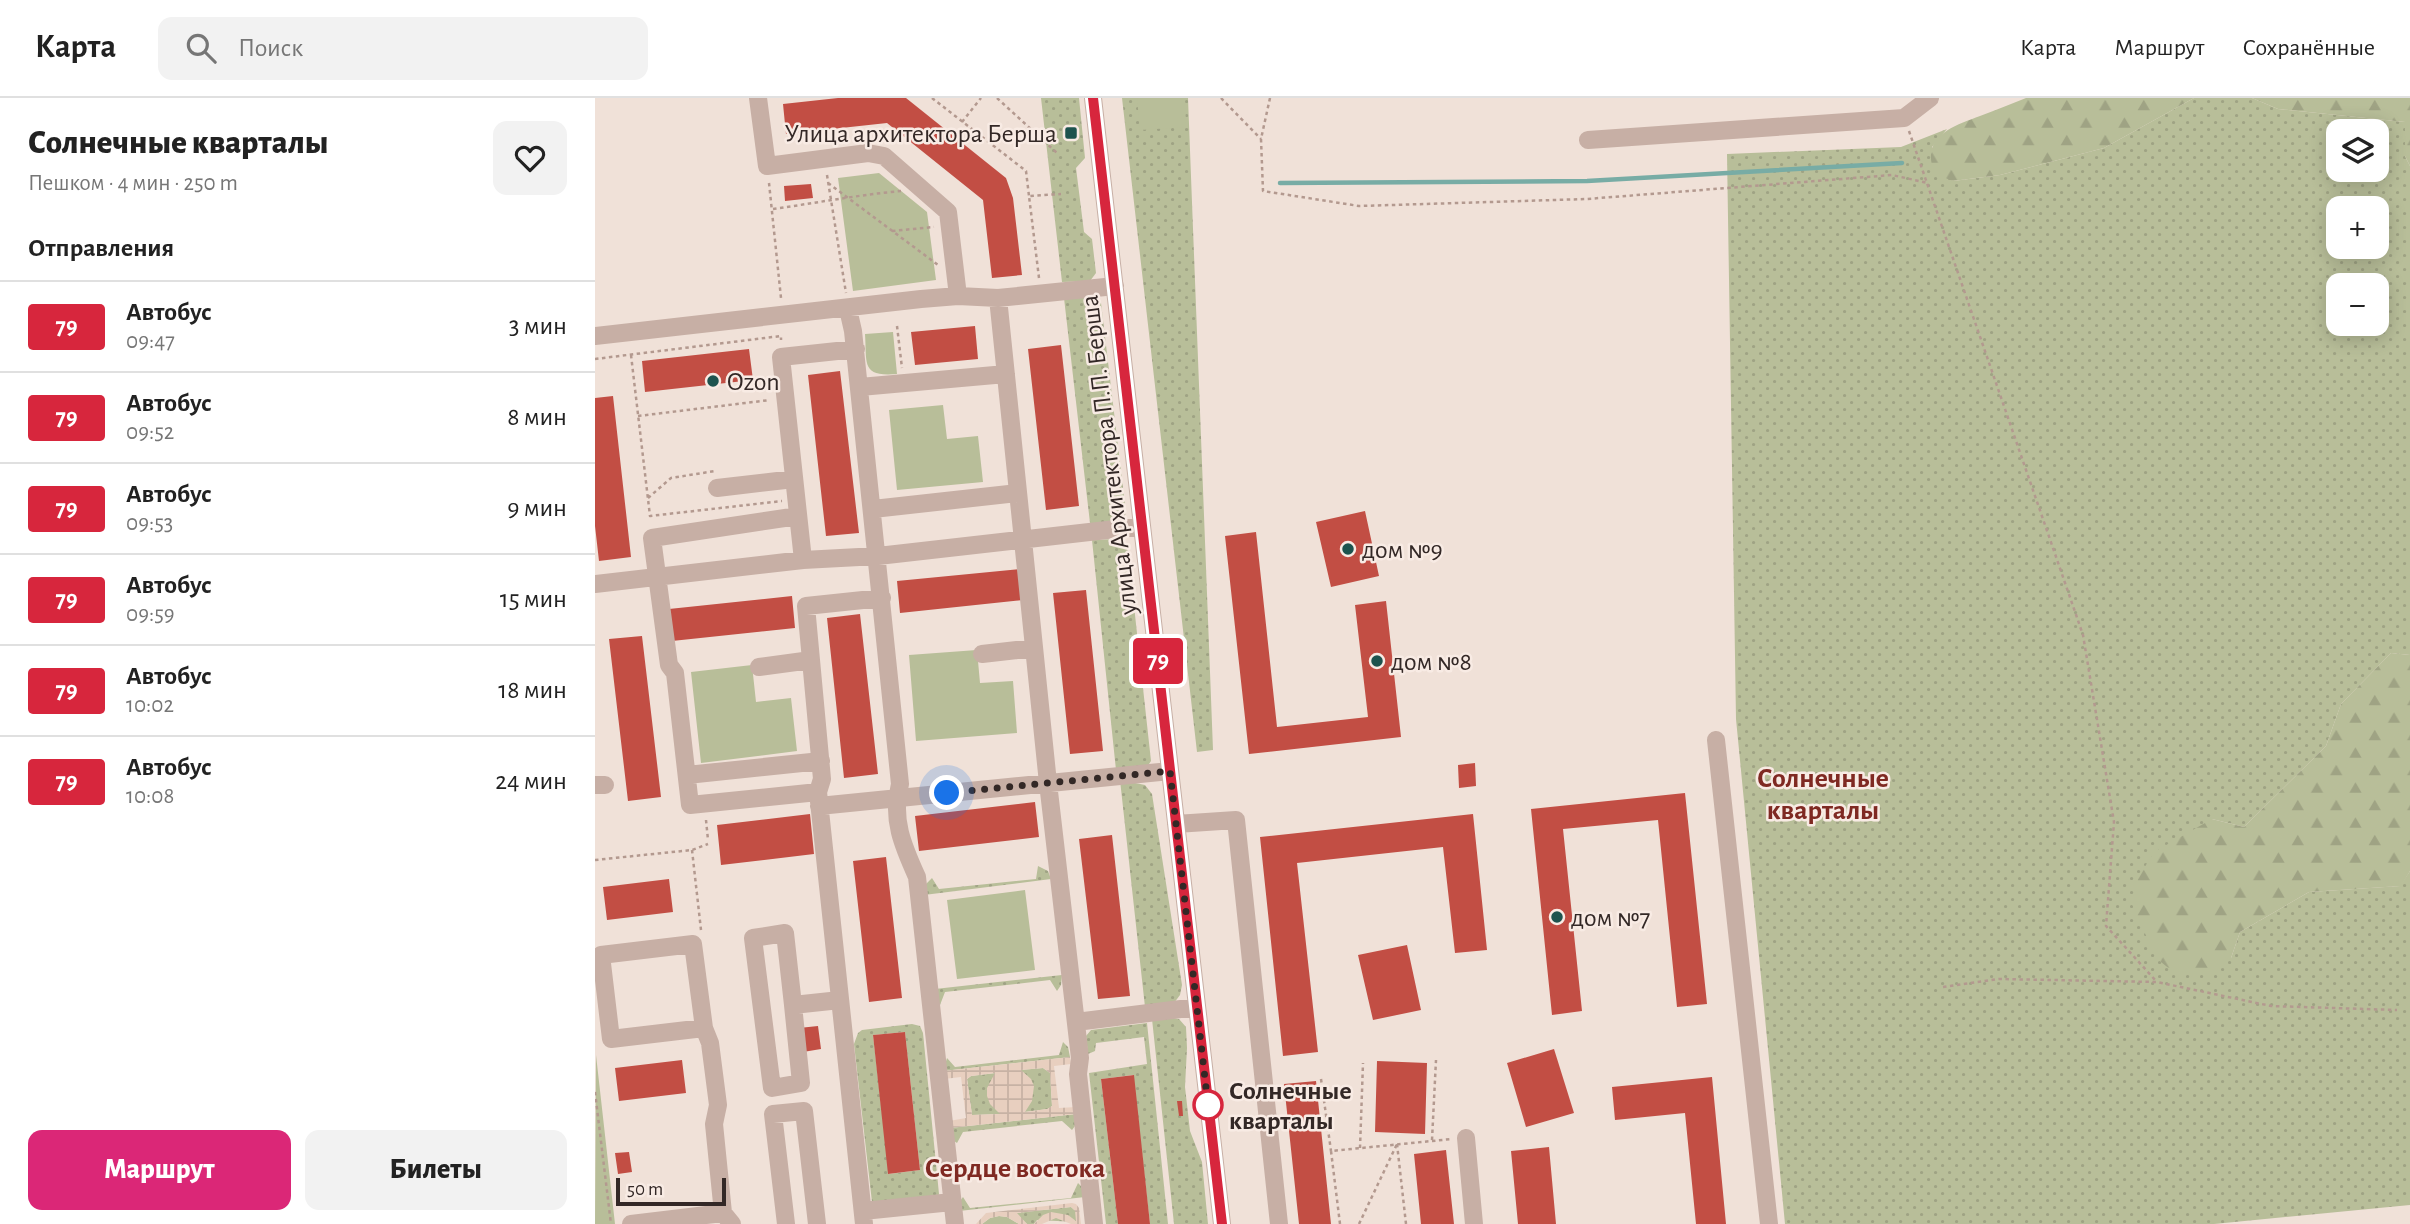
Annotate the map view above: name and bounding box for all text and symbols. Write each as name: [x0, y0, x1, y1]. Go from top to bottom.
search box: [158, 17, 648, 80]
icon: search: [182, 29, 220, 67]
text: Карта: [35, 31, 116, 64]
text: Поиск: [238, 35, 303, 61]
text: Карта: [2020, 36, 2076, 60]
text: Маршрут: [2114, 36, 2204, 60]
text: Сохранённые: [2242, 36, 2375, 60]
map controls: [2326, 119, 2389, 336]
button: layers: [2326, 119, 2389, 182]
button: heart: [493, 121, 567, 195]
place label: Улица архитектора Берша: [784, 121, 1057, 147]
marker: Улица архитектора Берша: [1063, 125, 1079, 141]
text: Солнечные кварталы: [28, 127, 329, 160]
text: Пешком · 4 мин · 250 m: [28, 172, 238, 195]
button: +: [2326, 196, 2389, 259]
text: Отправления: [28, 235, 174, 261]
button: −: [2326, 273, 2389, 336]
street label: улица Архитектора П.П. Берша: [1076, 293, 1142, 617]
text: Автобус: [126, 299, 212, 325]
text: 3 мин: [509, 313, 567, 339]
text: 79: [56, 315, 77, 339]
text: 09:47: [126, 330, 175, 353]
place label: Ozon: [727, 369, 780, 395]
marker: Ozon: [705, 373, 721, 389]
text: Автобус: [126, 390, 212, 416]
text: 8 мин: [507, 404, 567, 430]
text: 79: [56, 406, 77, 430]
text: 09:52: [126, 421, 174, 444]
text: Автобус: [126, 481, 212, 507]
text: 9 мин: [507, 495, 567, 521]
text: 79: [56, 497, 77, 521]
text: 09:53: [126, 512, 173, 535]
place label: дом №9: [1362, 537, 1443, 563]
marker: дом №9: [1340, 541, 1356, 557]
text: Автобус: [126, 572, 212, 598]
text: 15 мин: [500, 586, 567, 612]
text: 79: [56, 588, 77, 612]
text: 09:59: [126, 603, 175, 626]
line badge: 79: [1127, 638, 1189, 684]
text: 79: [1147, 649, 1169, 673]
place label: дом №8: [1391, 649, 1472, 675]
marker: дом №8: [1369, 653, 1385, 669]
text: Автобус: [126, 663, 212, 689]
text: 18 мин: [498, 677, 567, 703]
text: 79: [56, 679, 77, 703]
text: 10:02: [126, 694, 174, 717]
text: Автобус: [126, 754, 212, 780]
district label: Солнечные кварталы: [1757, 765, 1889, 825]
text: 24 мин: [495, 768, 567, 794]
text: 79: [56, 770, 77, 794]
your location: [929, 775, 964, 810]
text: 10:08: [126, 785, 174, 808]
place label: дом №7: [1571, 905, 1650, 931]
marker: дом №7: [1549, 909, 1565, 925]
place label: Солнечные кварталы: [1229, 1078, 1352, 1134]
marker: Солнечные кварталы: [1193, 1090, 1223, 1120]
button: Маршрут: [28, 1130, 291, 1210]
button: Билеты: [305, 1130, 567, 1210]
district label: Сердце востока: [925, 1155, 1105, 1183]
scale bar: [616, 1175, 726, 1207]
text: 50 m: [627, 1180, 663, 1199]

